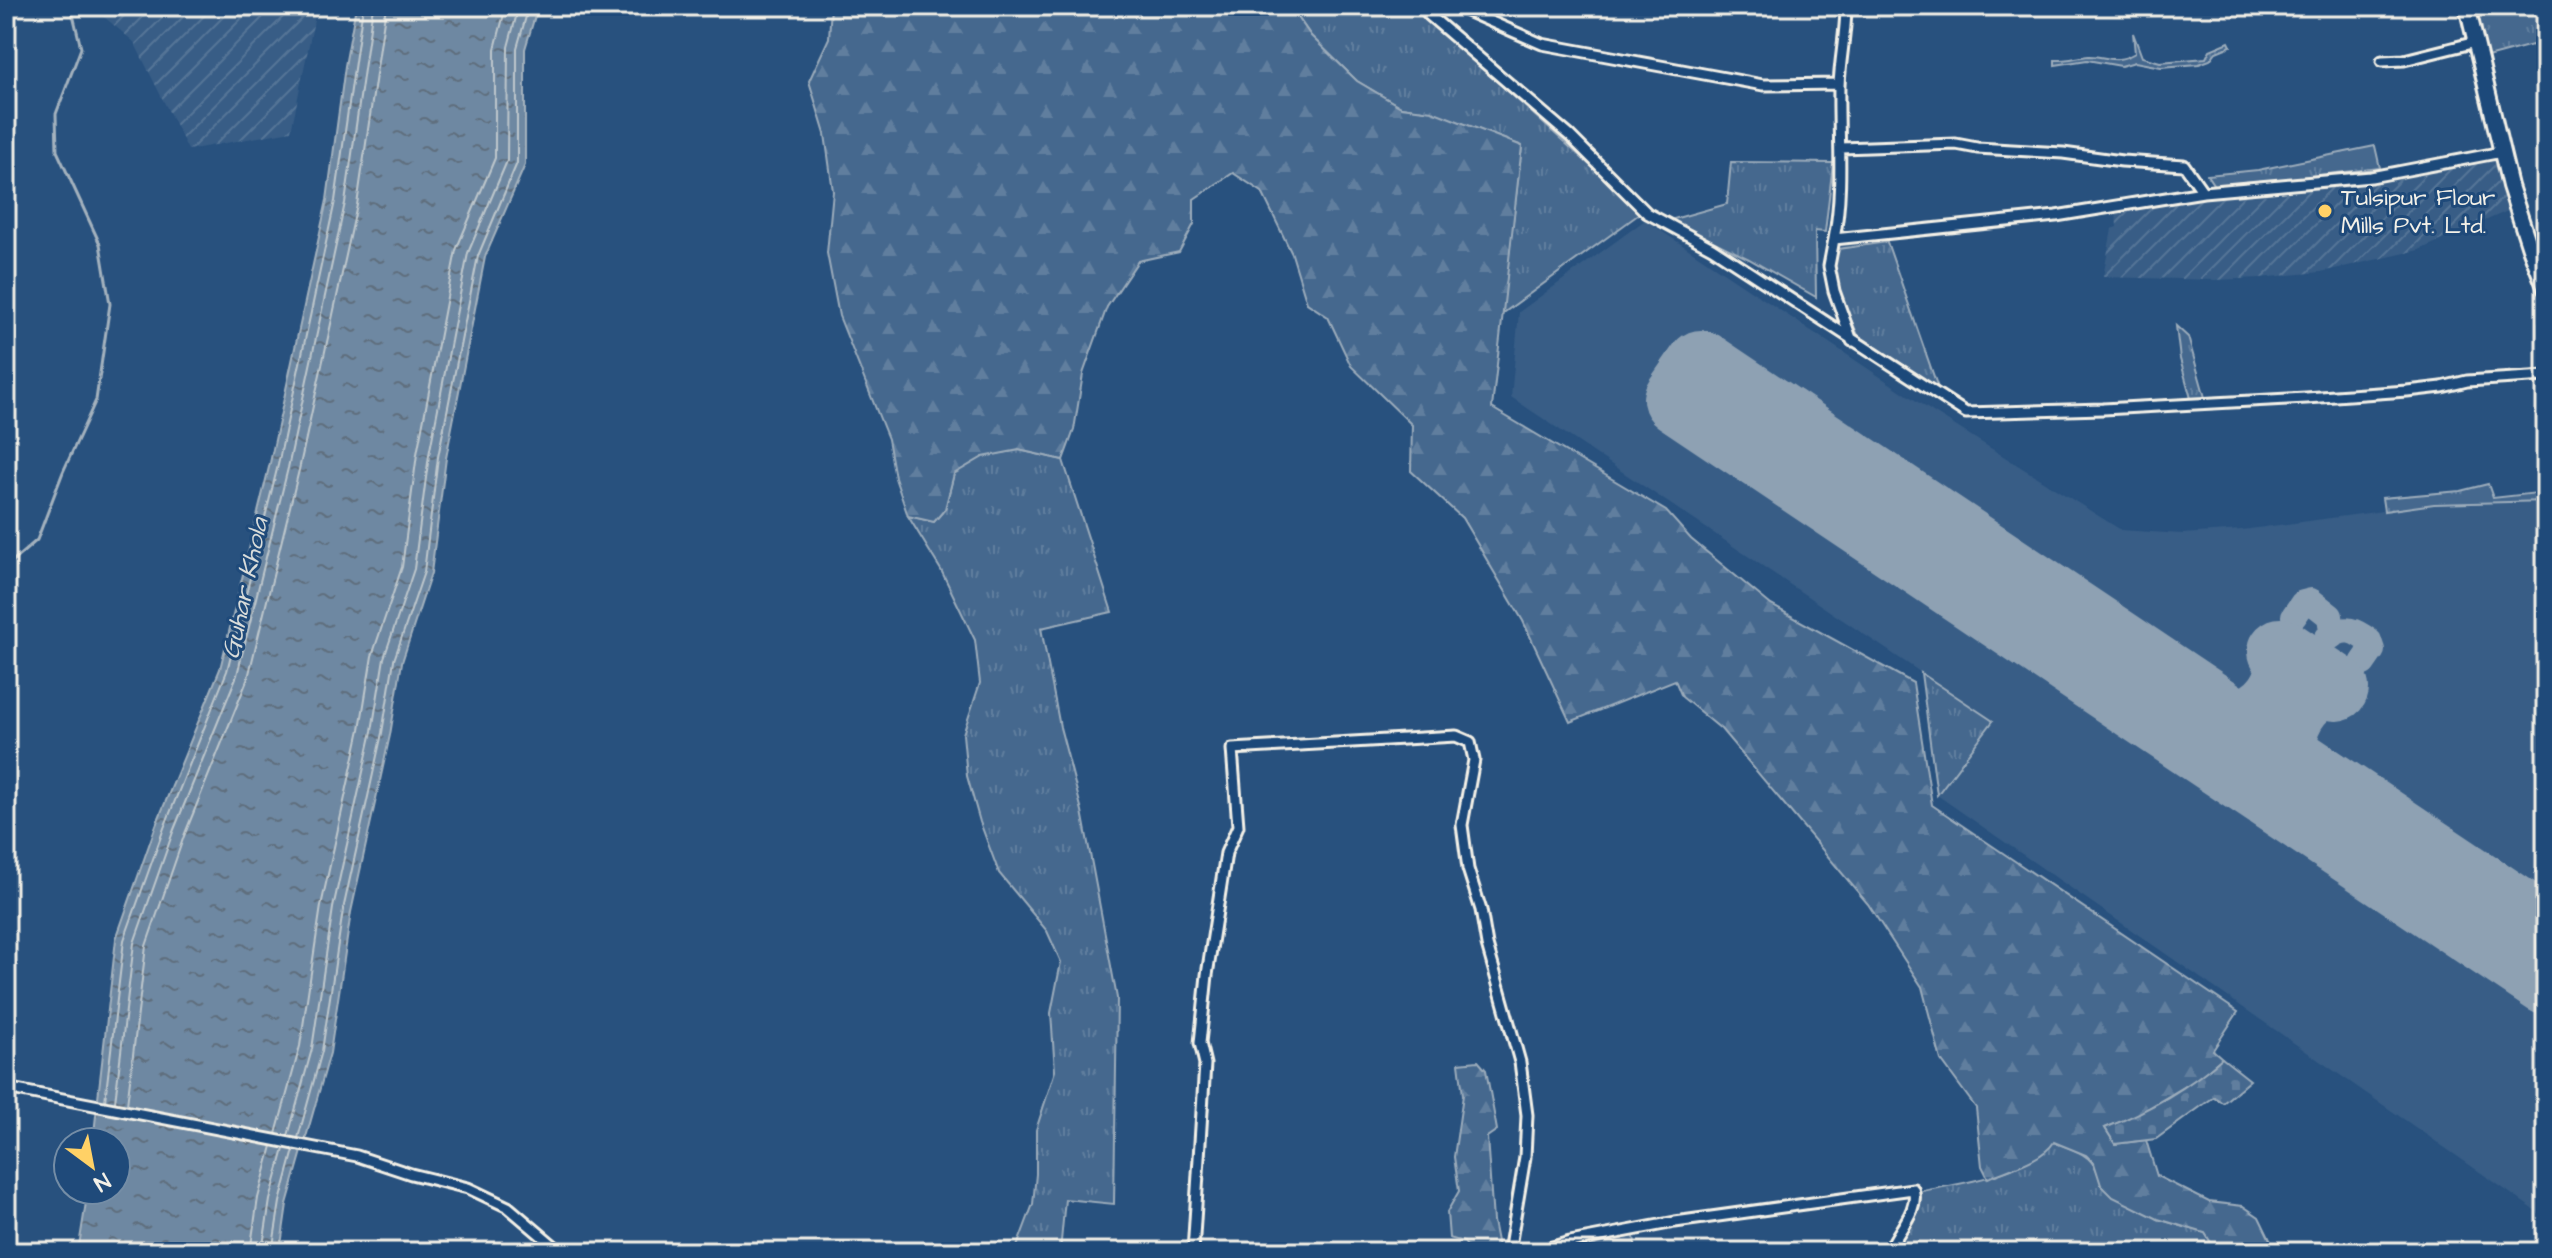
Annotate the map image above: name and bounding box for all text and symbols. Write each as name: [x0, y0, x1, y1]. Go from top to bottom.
place label: Tulsipur Flour Mills Pvt. Ltd.: [2341, 181, 2495, 243]
marker: Tulsipur Flour Mills Pvt. Ltd.: [2316, 202, 2334, 220]
water label: Guhar Khola: [213, 513, 278, 662]
north arrow: [52, 1126, 132, 1206]
text: N: [88, 1165, 116, 1199]

